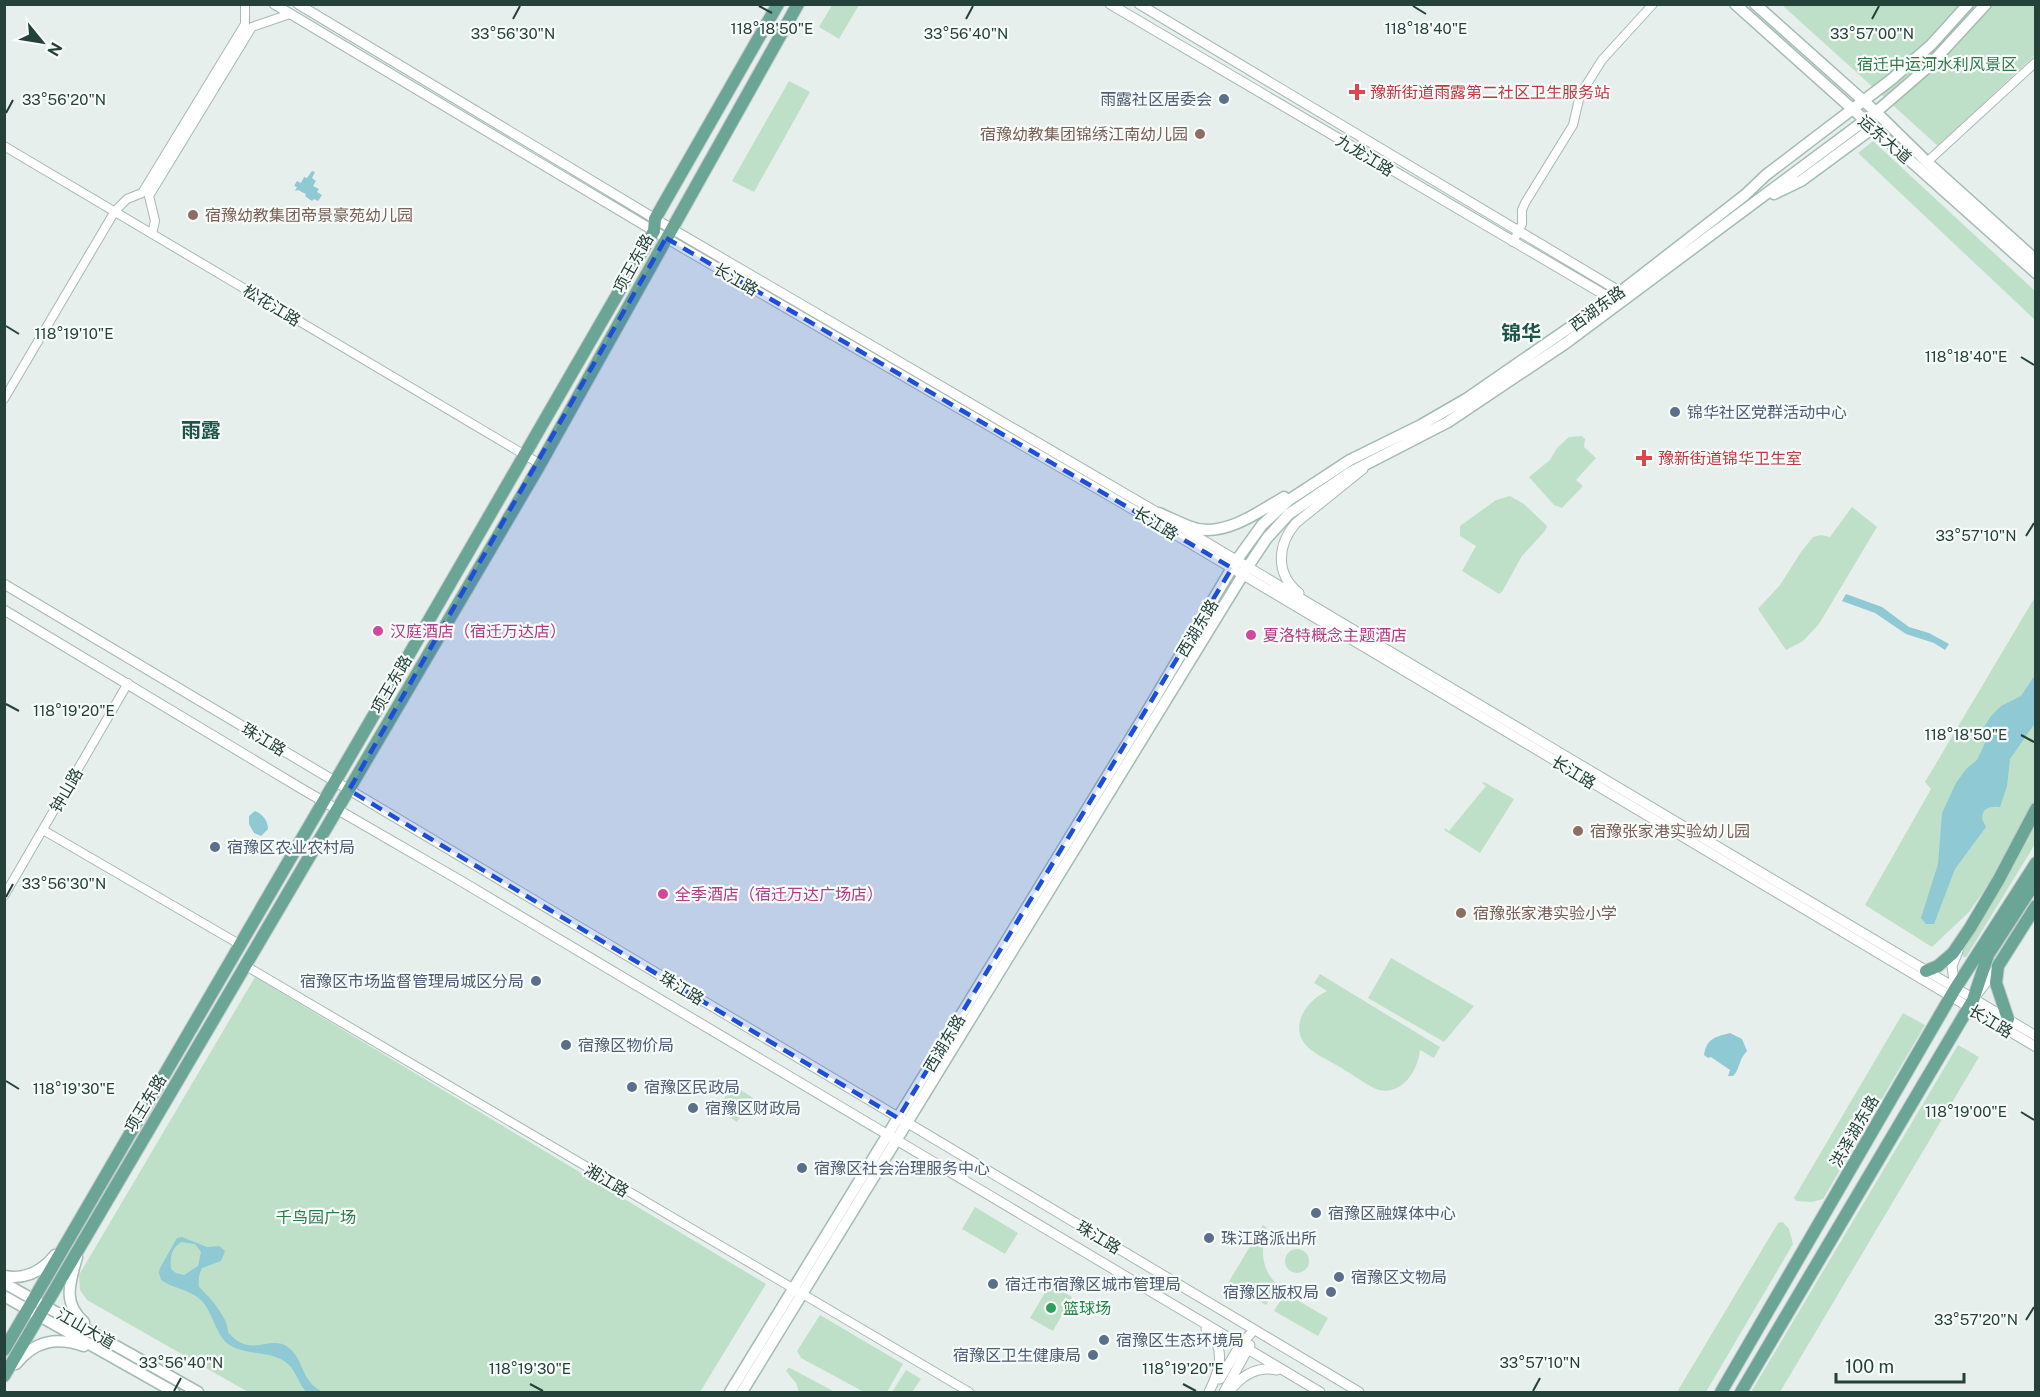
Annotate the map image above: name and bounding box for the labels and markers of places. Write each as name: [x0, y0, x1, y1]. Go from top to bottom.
marker: 豫新街道雨露第二社区卫生服务站: [1348, 83, 1366, 101]
place label: 豫新街道雨露第二社区卫生服务站: [1370, 83, 1610, 102]
place label: 雨露社区居委会: [1100, 90, 1212, 109]
marker: 雨露社区居委会: [1217, 92, 1231, 106]
place label: 宿豫幼教集团锦绣江南幼儿园: [980, 125, 1188, 144]
marker: 宿豫幼教集团锦绣江南幼儿园: [1193, 127, 1207, 141]
place label: 宿豫幼教集团帝景豪苑幼儿园: [205, 206, 413, 225]
marker: 宿豫幼教集团帝景豪苑幼儿园: [186, 208, 200, 222]
place label: 锦华社区党群活动中心: [1687, 403, 1847, 422]
marker: 锦华社区党群活动中心: [1668, 405, 1682, 419]
marker: 豫新街道锦华卫生室: [1635, 449, 1653, 467]
place label: 豫新街道锦华卫生室: [1658, 449, 1802, 468]
place label: 汉庭酒店（宿迁万达店）: [390, 622, 566, 641]
marker: 汉庭酒店（宿迁万达店）: [371, 624, 385, 638]
place label: 夏洛特概念主题酒店: [1263, 626, 1407, 645]
marker: 夏洛特概念主题酒店: [1244, 628, 1258, 642]
place label: 宿豫张家港实验幼儿园: [1590, 822, 1750, 841]
marker: 宿豫张家港实验幼儿园: [1571, 824, 1585, 838]
place label: 宿豫区农业农村局: [227, 838, 355, 857]
marker: 宿豫区农业农村局: [208, 840, 222, 854]
place label: 全季酒店（宿迁万达广场店）: [675, 885, 883, 904]
marker: 全季酒店（宿迁万达广场店）: [656, 887, 670, 901]
place label: 宿豫张家港实验小学: [1473, 904, 1617, 923]
marker: 宿豫张家港实验小学: [1454, 906, 1468, 920]
place label: 宿豫区市场监督管理局城区分局: [300, 972, 524, 991]
marker: 宿豫区市场监督管理局城区分局: [529, 974, 543, 988]
place label: 宿豫区物价局: [578, 1036, 674, 1055]
marker: 宿豫区物价局: [559, 1038, 573, 1052]
place label: 宿豫区民政局: [644, 1078, 740, 1097]
marker: 宿豫区民政局: [625, 1080, 639, 1094]
place label: 宿豫区财政局: [705, 1099, 801, 1118]
marker: 宿豫区财政局: [686, 1101, 700, 1115]
place label: 宿豫区社会治理服务中心: [814, 1159, 990, 1178]
marker: 宿豫区社会治理服务中心: [795, 1161, 809, 1175]
place label: 宿豫区融媒体中心: [1328, 1204, 1456, 1223]
marker: 宿豫区融媒体中心: [1309, 1206, 1323, 1220]
place label: 珠江路派出所: [1221, 1229, 1317, 1248]
marker: 珠江路派出所: [1202, 1231, 1216, 1245]
place label: 宿豫区文物局: [1351, 1268, 1447, 1287]
marker: 宿豫区文物局: [1332, 1270, 1346, 1284]
place label: 宿迁市宿豫区城市管理局: [1005, 1275, 1181, 1294]
marker: 宿迁市宿豫区城市管理局: [986, 1277, 1000, 1291]
place label: 宿豫区版权局: [1223, 1283, 1319, 1302]
marker: 宿豫区版权局: [1324, 1285, 1338, 1299]
place label: 篮球场: [1063, 1299, 1111, 1318]
marker: 篮球场: [1044, 1301, 1058, 1315]
place label: 宿豫区生态环境局: [1116, 1331, 1244, 1350]
marker: 宿豫区生态环境局: [1097, 1333, 1111, 1347]
place label: 宿豫区卫生健康局: [953, 1346, 1081, 1365]
marker: 宿豫区卫生健康局: [1086, 1348, 1100, 1362]

